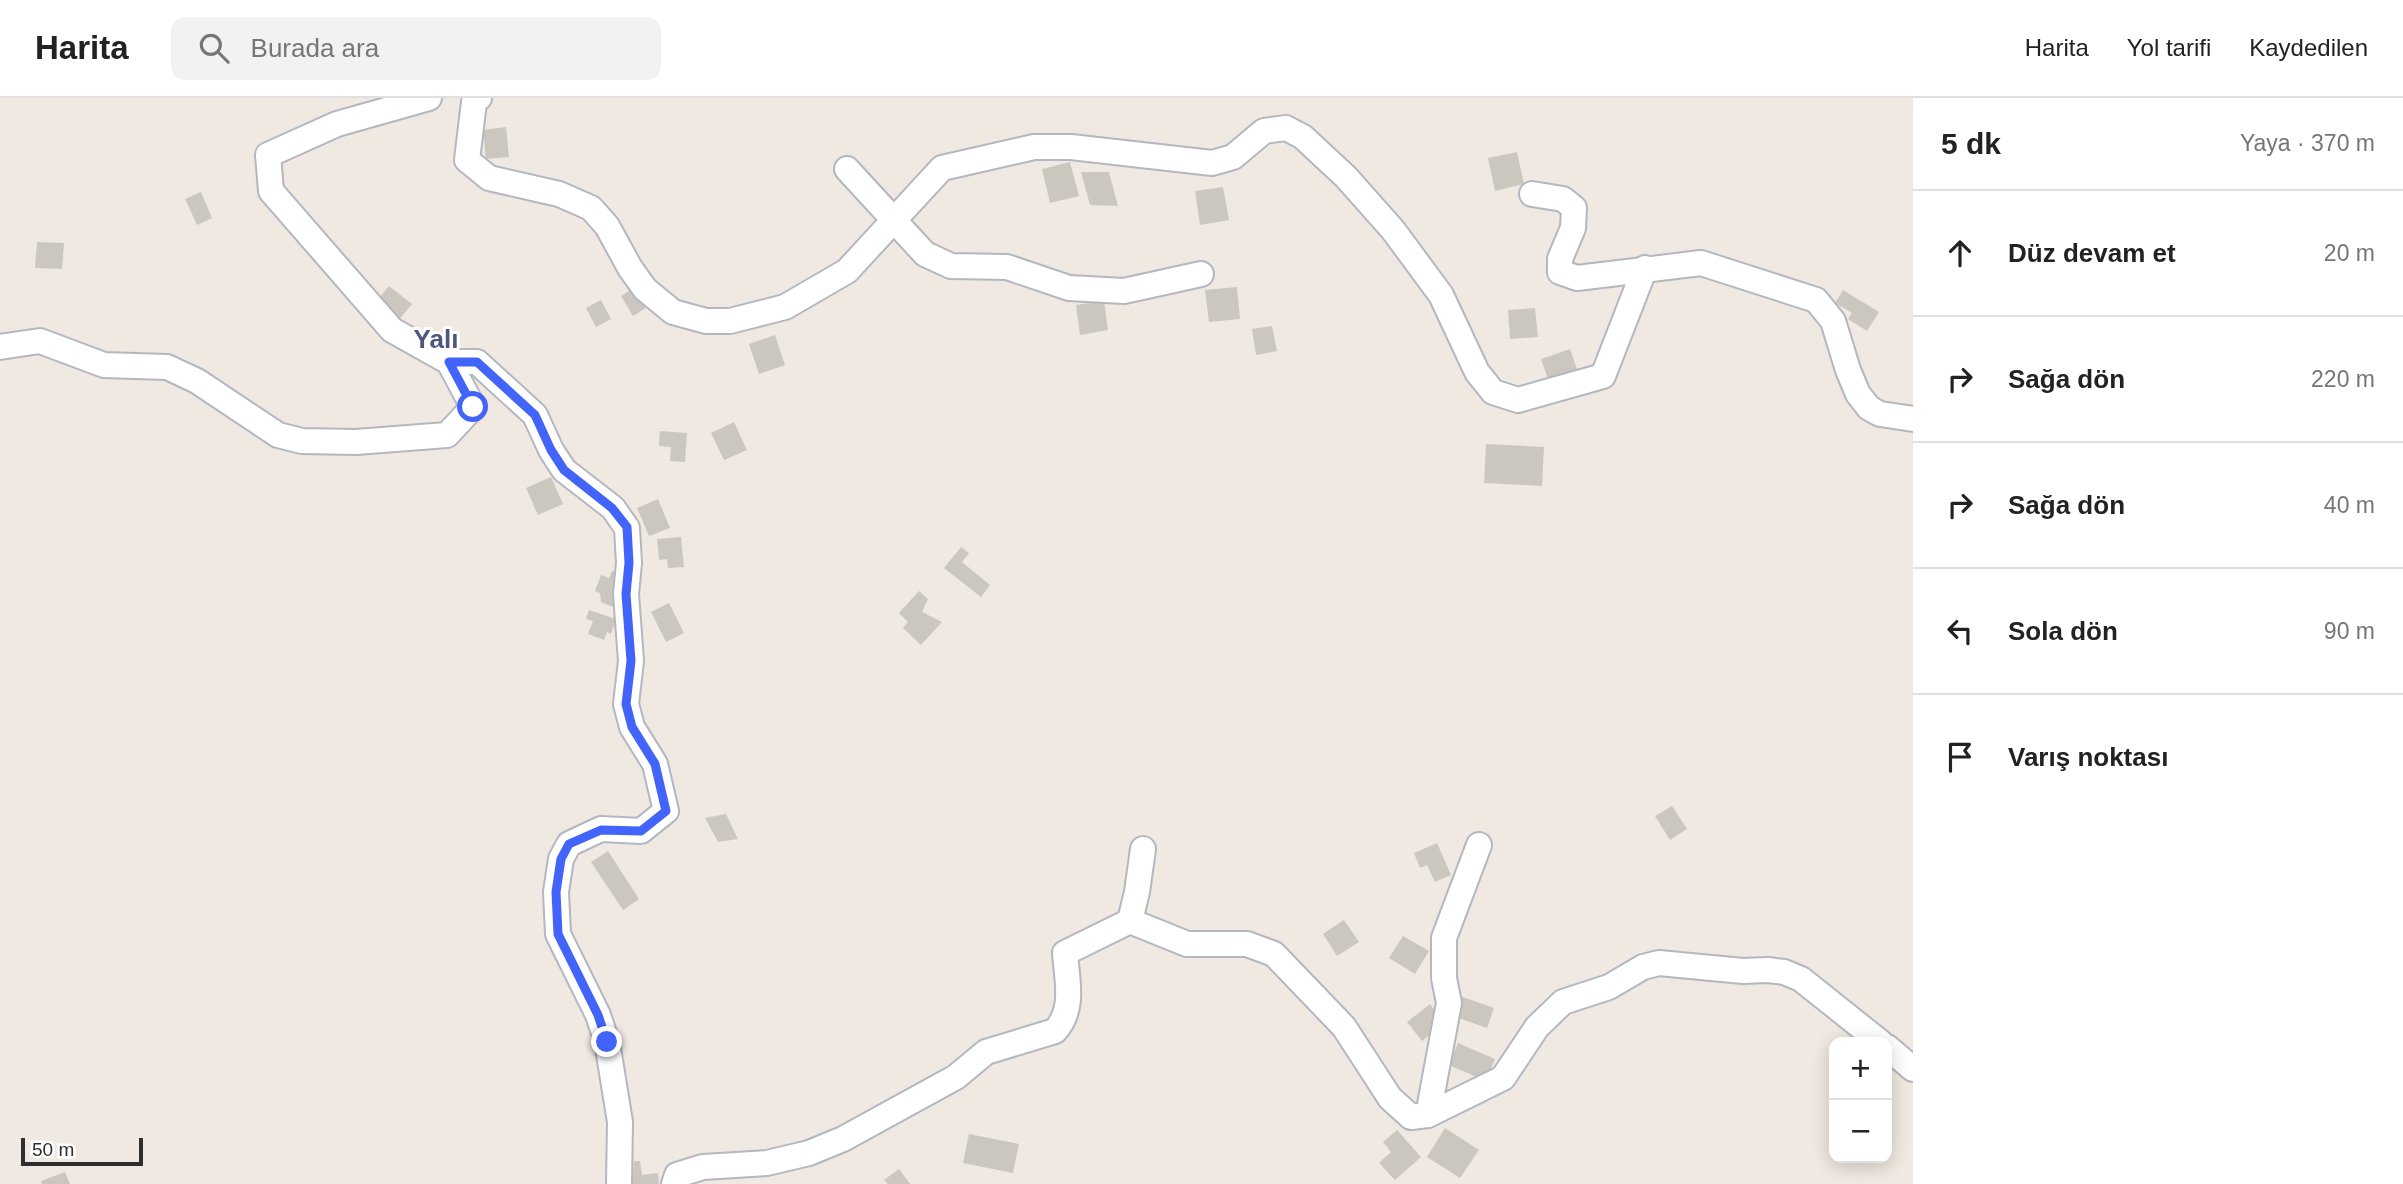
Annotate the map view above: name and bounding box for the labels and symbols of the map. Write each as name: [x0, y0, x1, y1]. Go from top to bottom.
district label: Yalı: [414, 324, 458, 354]
route start: [457, 391, 488, 422]
route end: [591, 1026, 622, 1057]
scale bar: [21, 1135, 144, 1167]

